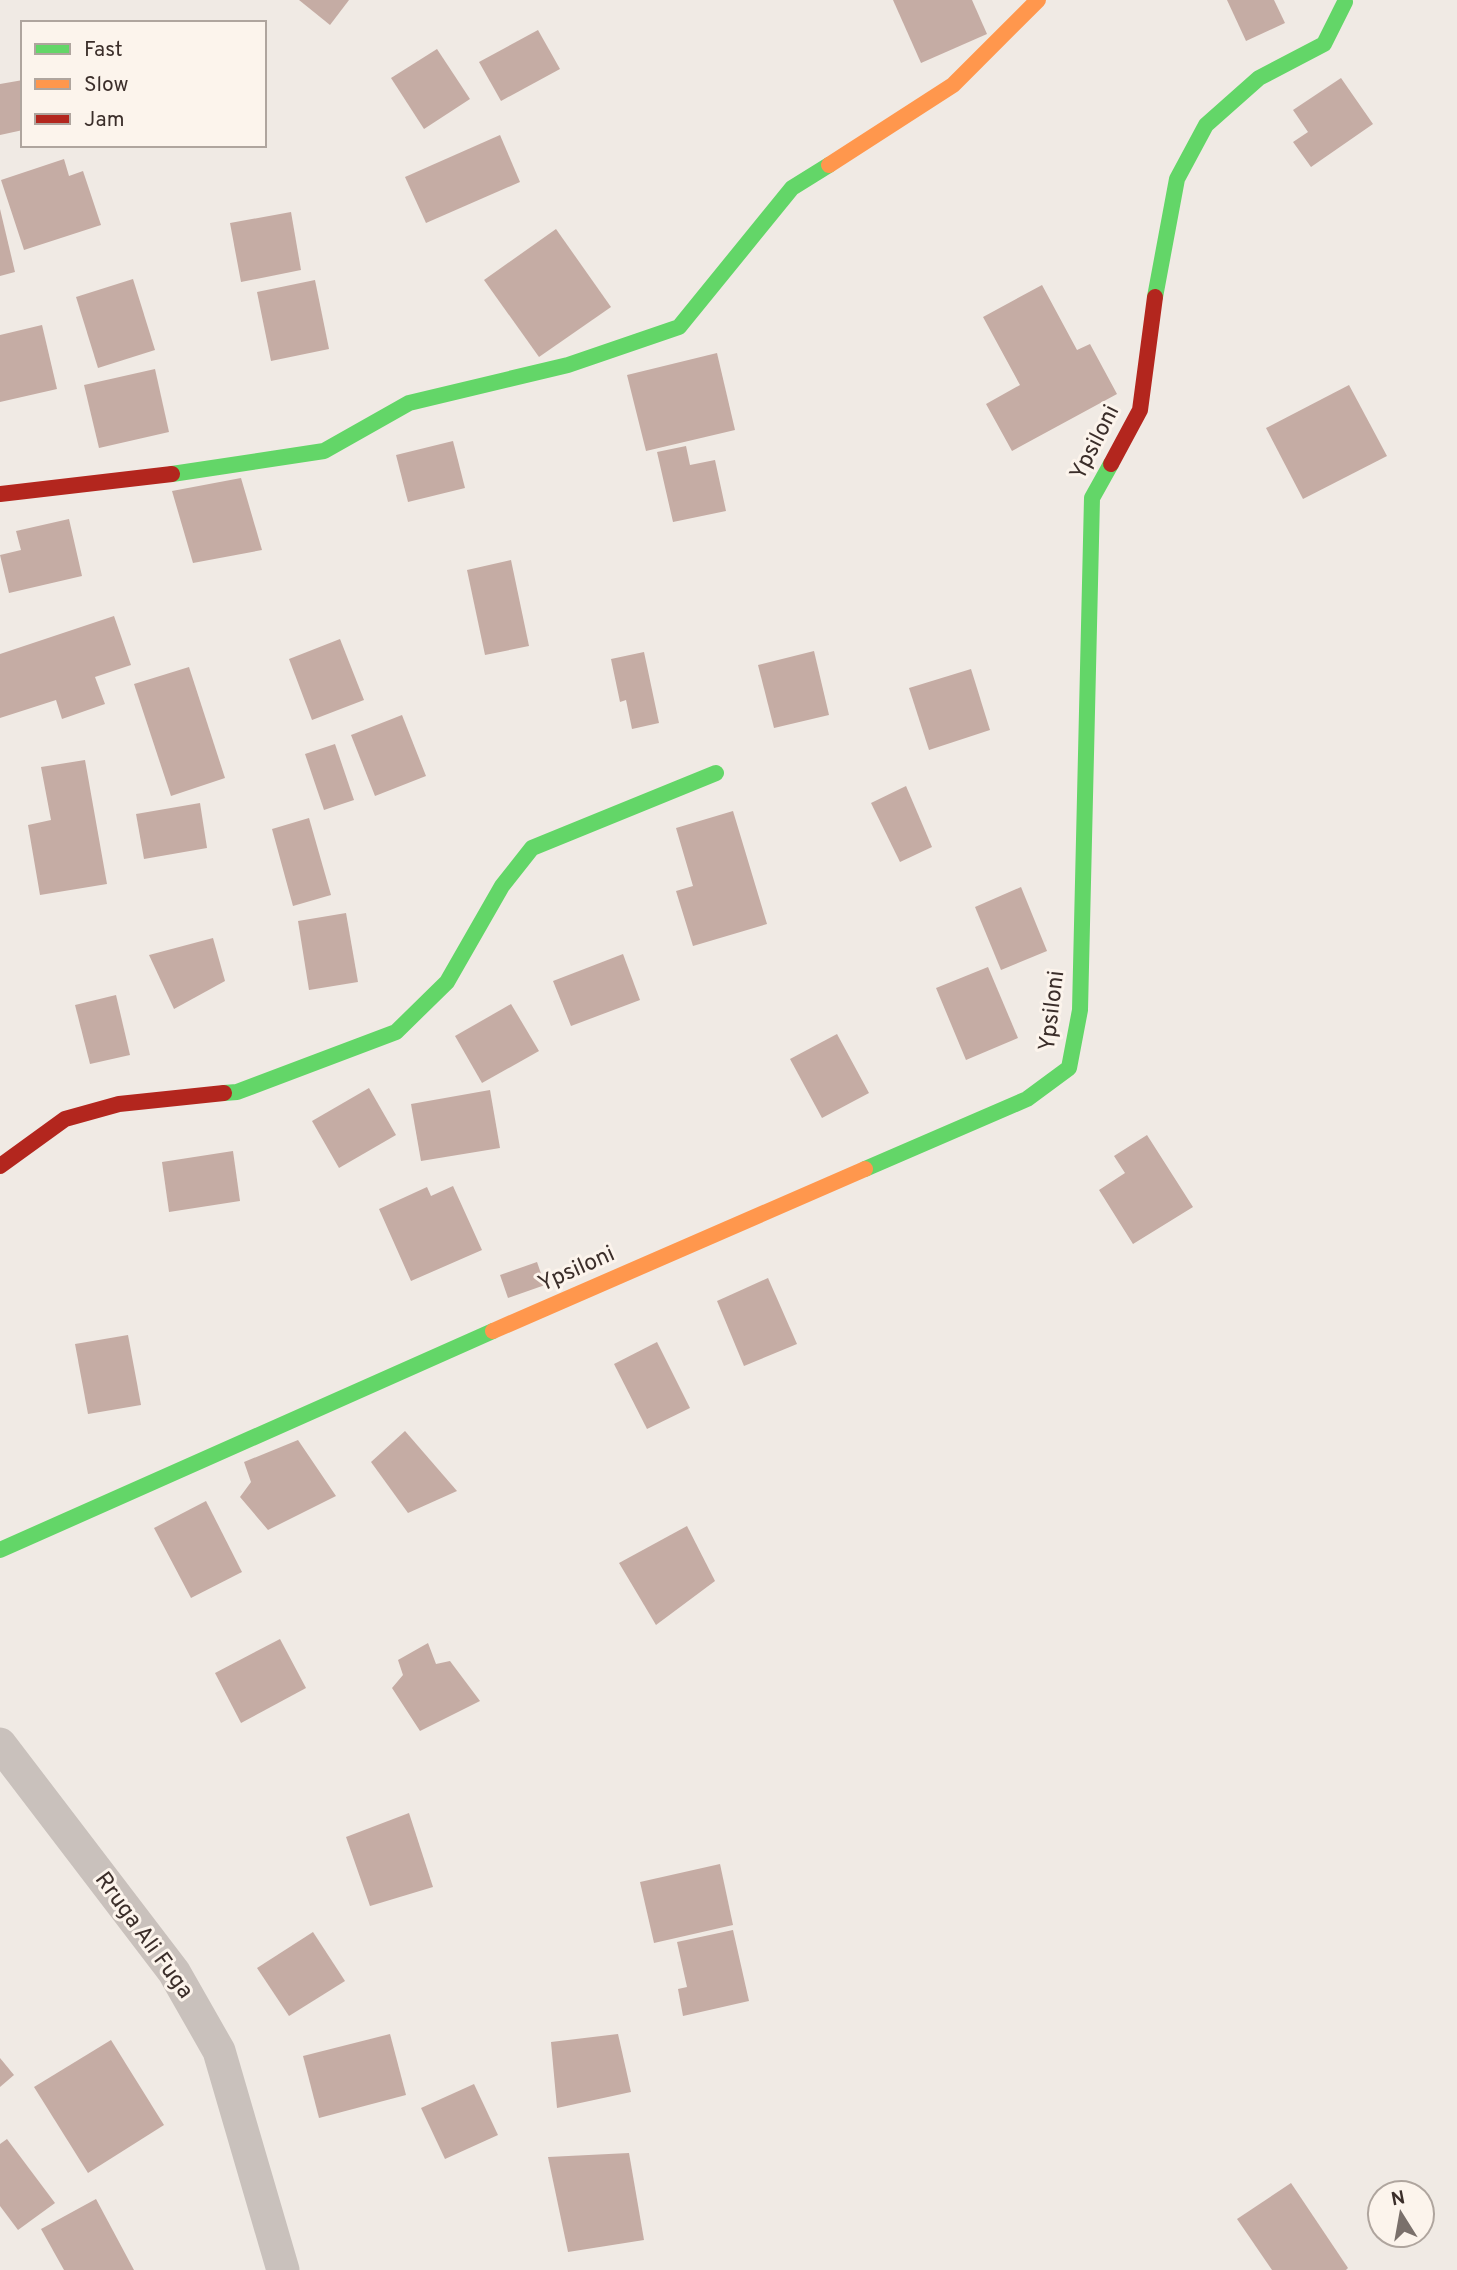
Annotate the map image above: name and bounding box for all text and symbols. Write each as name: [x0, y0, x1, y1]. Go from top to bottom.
legend: [21, 21, 266, 147]
text: Fast: [84, 37, 123, 64]
text: Slow: [84, 72, 129, 99]
text: Jam: [84, 107, 125, 134]
street label: Ypsiloni: [1065, 400, 1127, 486]
street label: Ypsiloni: [1034, 969, 1072, 1053]
street label: Ypsiloni: [534, 1240, 620, 1300]
street label: Rruga Ali Fuga: [87, 1867, 199, 2005]
north arrow: [1366, 2179, 1436, 2249]
text: N: [1389, 2186, 1407, 2212]

